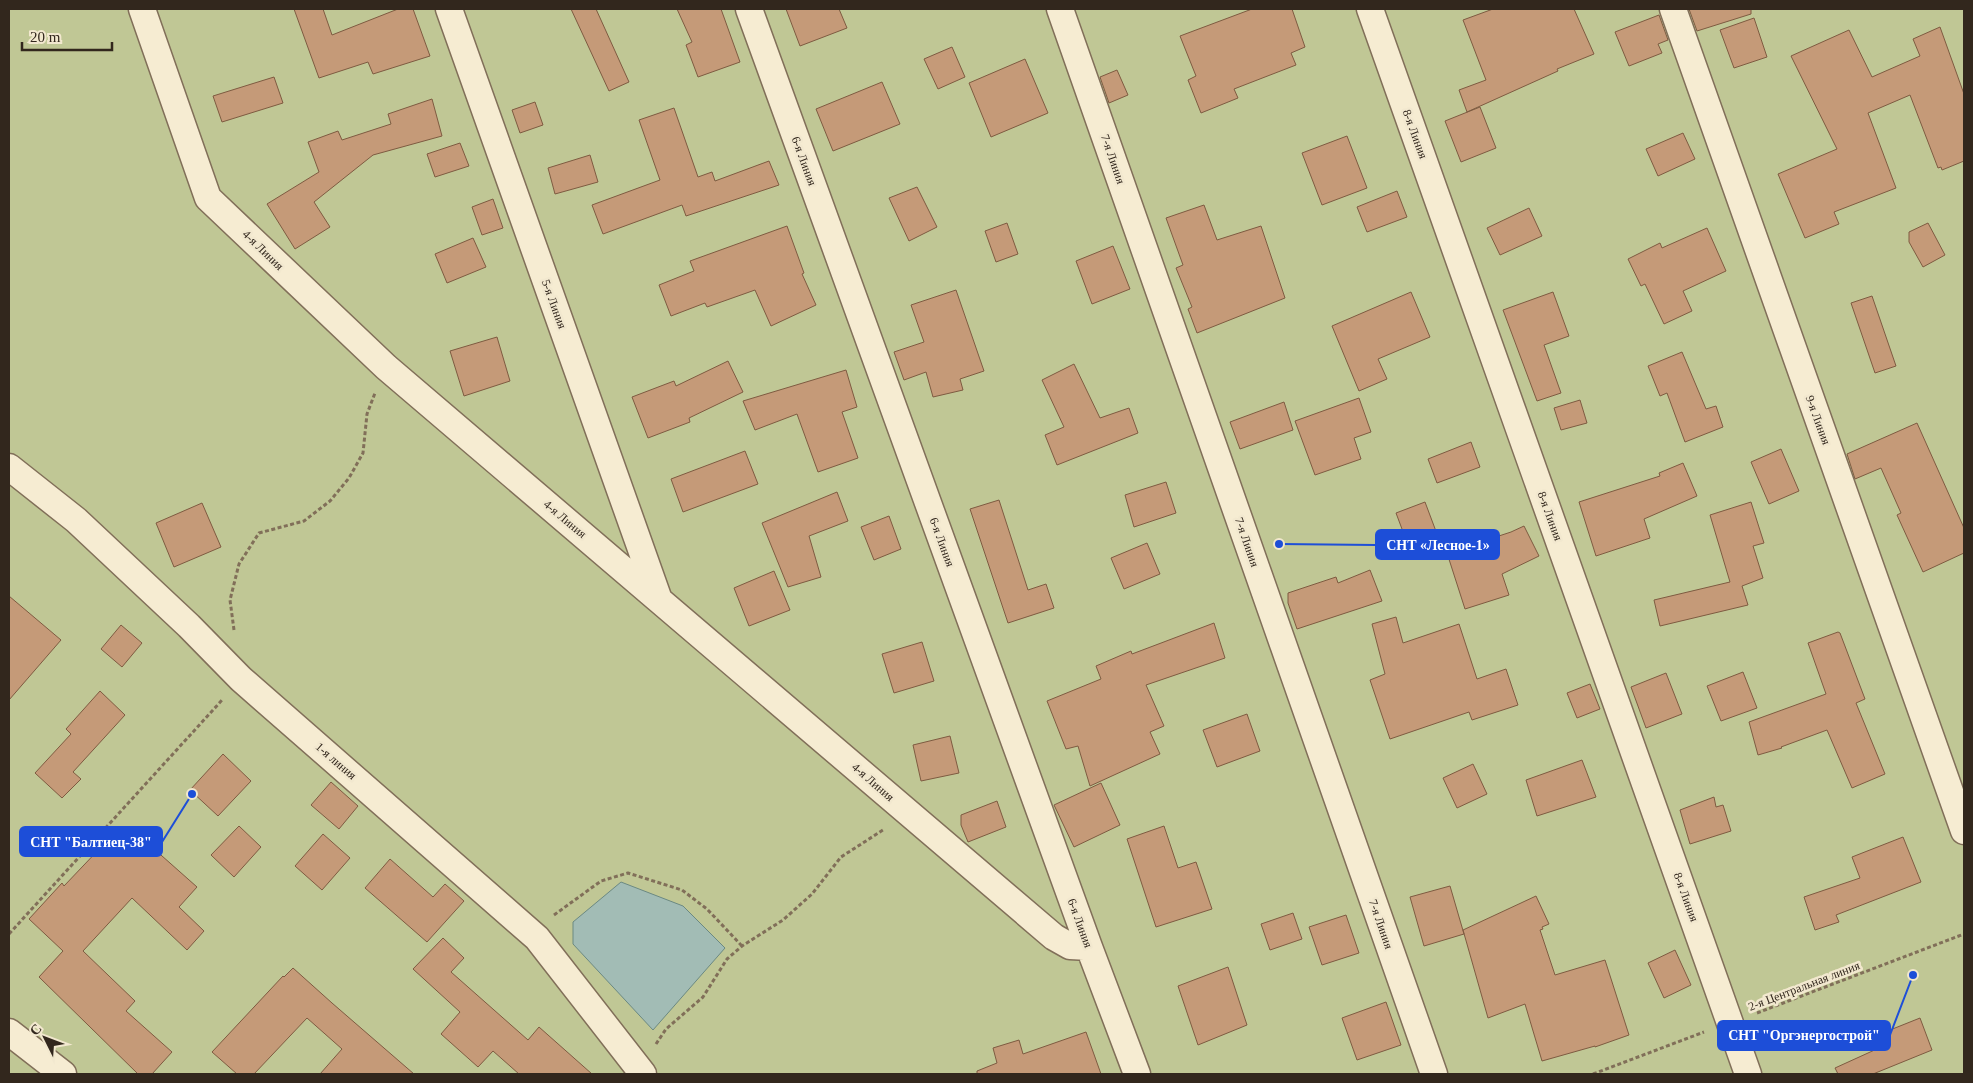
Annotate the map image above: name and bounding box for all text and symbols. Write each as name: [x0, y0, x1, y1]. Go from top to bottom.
scale bar: [22, 20, 112, 52]
text: 20 m: [30, 29, 61, 45]
street label: 8-я Линия: [1400, 107, 1431, 161]
street label: 7-я Линия: [1098, 132, 1128, 186]
street label: 6-я Линия: [789, 134, 820, 188]
street label: 4-я Линия: [240, 227, 287, 273]
street label: 5-я Линия: [539, 277, 570, 331]
street label: 9-я Линия: [1803, 393, 1834, 447]
street label: 8-я Линия: [1535, 489, 1566, 543]
street label: 4-я Линия: [541, 497, 590, 541]
street label: 6-я Линия: [927, 515, 958, 569]
street label: 7-я Линия: [1232, 515, 1262, 569]
callout: СНТ «Лесное-1»: [1376, 530, 1499, 559]
text: СНТ «Лесное-1»: [1386, 538, 1490, 553]
street label: 1-я линия: [313, 740, 360, 783]
street label: 4-я Линия: [849, 760, 897, 804]
callout: СНТ "Балтиец-38": [20, 827, 162, 856]
text: СНТ "Балтиец-38": [30, 835, 152, 850]
street label: 8-я Линия: [1671, 870, 1702, 924]
street label: 6-я Линия: [1065, 896, 1096, 950]
street label: 7-я Линия: [1366, 897, 1396, 951]
street label: 2-я Центральная линия: [1746, 958, 1862, 1014]
north arrow: [20, 1013, 70, 1063]
text: С: [27, 1021, 45, 1038]
callout: СНТ "Оргэнергострой": [1718, 1021, 1890, 1050]
text: СНТ "Оргэнергострой": [1728, 1028, 1880, 1043]

